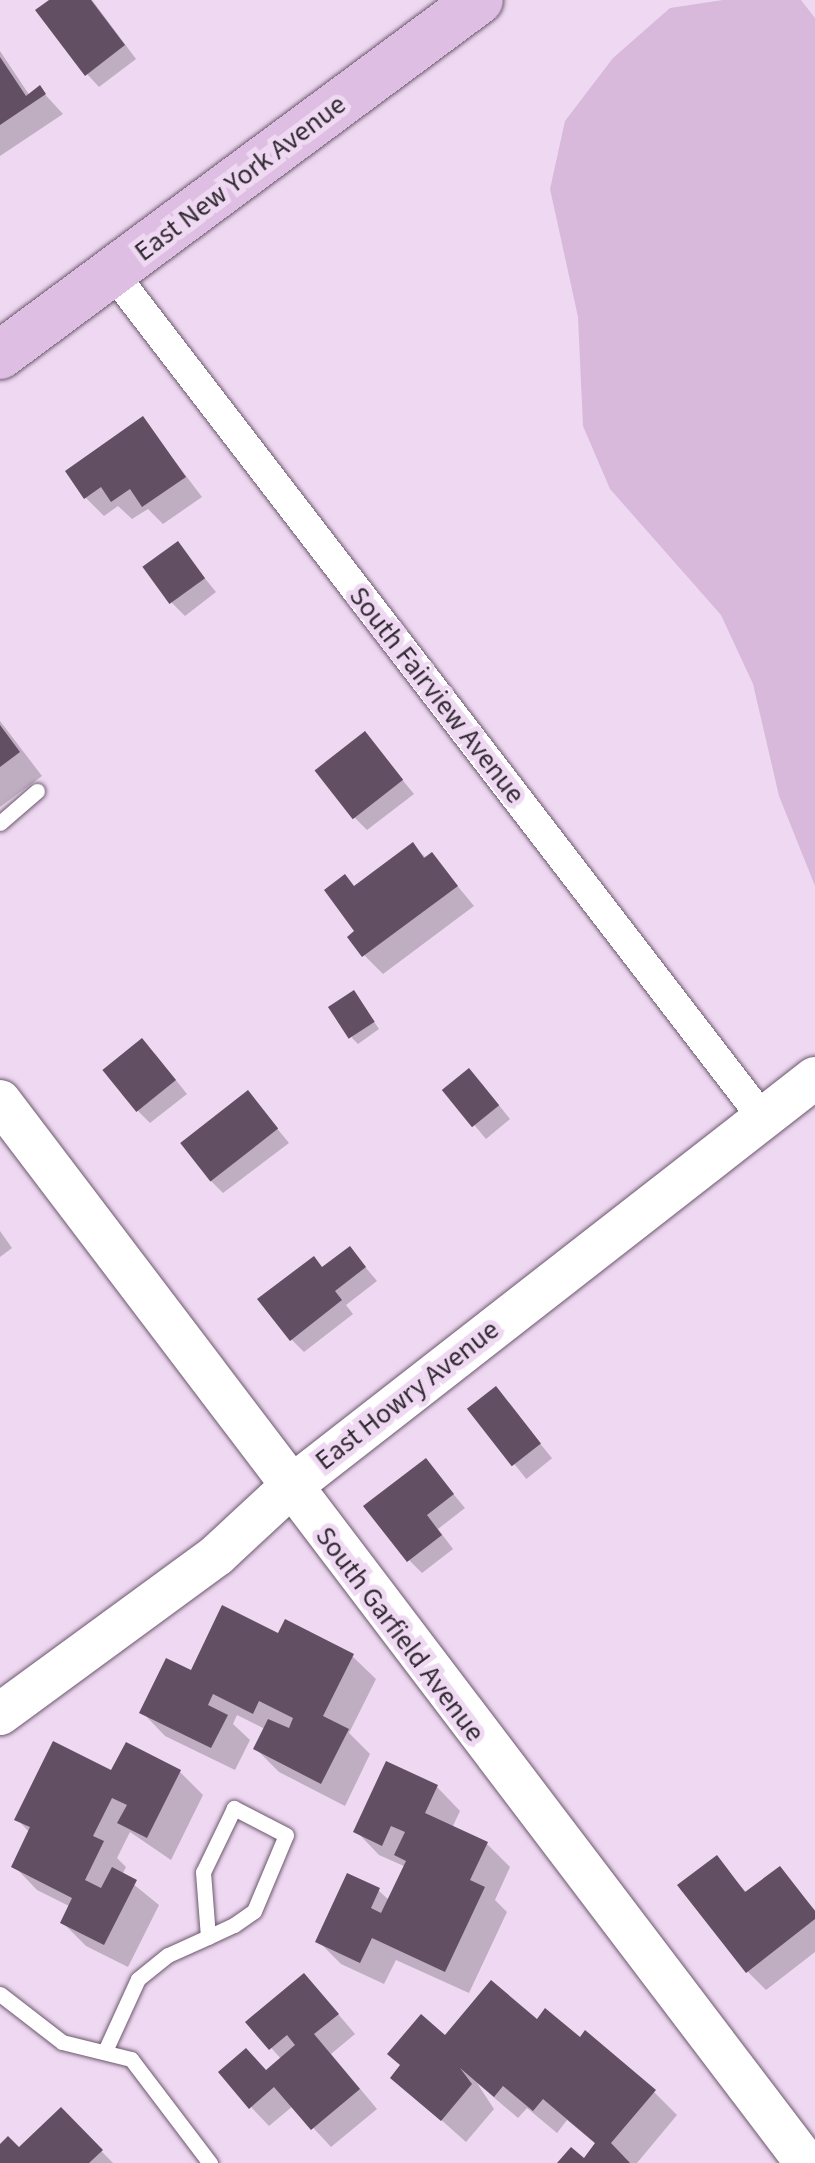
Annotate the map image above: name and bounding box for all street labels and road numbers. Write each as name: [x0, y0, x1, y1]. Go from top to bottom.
street label: East New York Avenue: [128, 88, 352, 268]
street label: South Fairview Avenue: [342, 580, 532, 810]
street label: East Howry Avenue: [308, 1313, 506, 1477]
street label: South Garfield Avenue: [308, 1520, 492, 1748]

